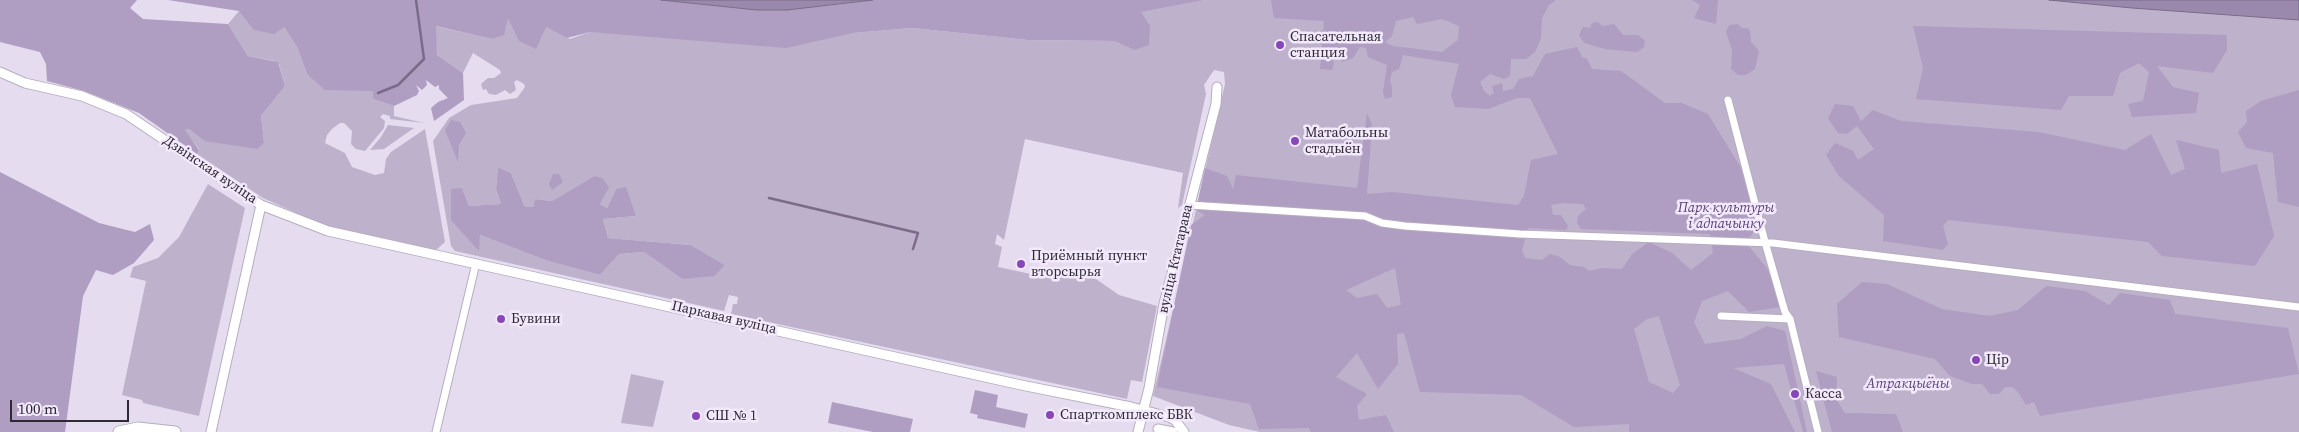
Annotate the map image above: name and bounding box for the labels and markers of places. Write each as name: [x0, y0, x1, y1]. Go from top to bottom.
place label: Спасательная станция: [1290, 29, 1381, 62]
marker: Спасательная станция: [1274, 39, 1286, 51]
place label: Матабольны стадыён: [1305, 125, 1388, 158]
marker: Матабольны стадыён: [1289, 135, 1301, 147]
place label: Приёмный пункт вторсырья: [1031, 248, 1147, 280]
marker: Приёмный пункт вторсырья: [1015, 258, 1027, 270]
place label: Бувини: [511, 311, 561, 327]
marker: Бувини: [495, 313, 507, 325]
place label: Цір: [1986, 352, 2009, 368]
marker: Цір: [1970, 354, 1982, 366]
place label: Касса: [1805, 386, 1842, 402]
marker: Касса: [1789, 388, 1801, 400]
place label: Спарткомплекс БВК: [1060, 407, 1193, 423]
place label: СШ № 1: [706, 408, 757, 424]
marker: Спарткомплекс БВК: [1044, 409, 1056, 421]
marker: СШ № 1: [690, 410, 702, 422]

